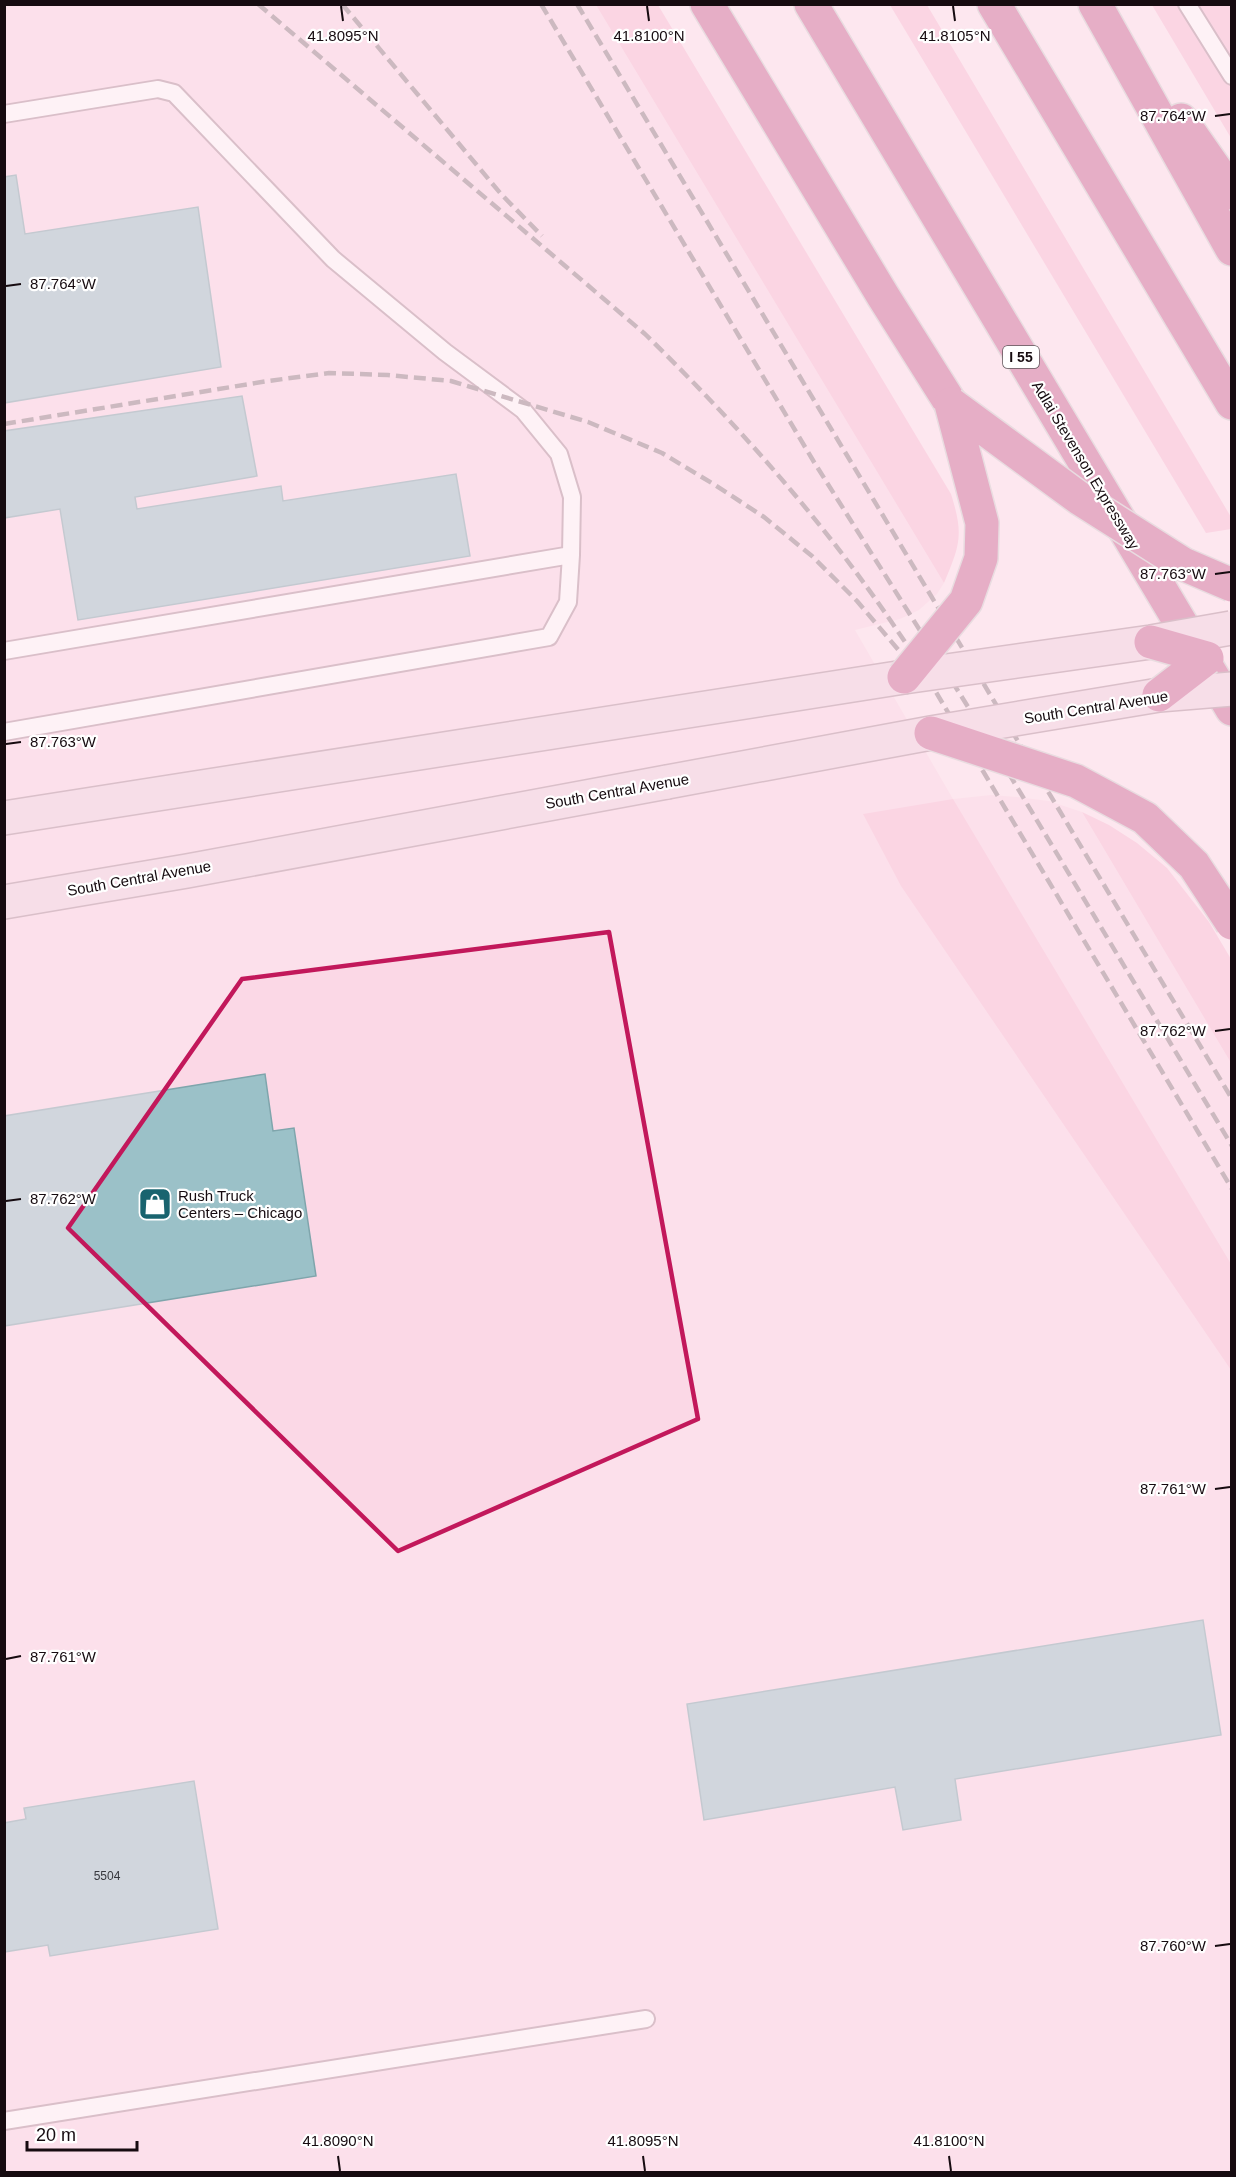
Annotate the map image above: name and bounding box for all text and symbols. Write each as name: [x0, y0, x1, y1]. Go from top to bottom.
text: 41.8095°N: [307, 27, 379, 44]
text: 41.8100°N: [613, 27, 685, 44]
text: 41.8105°N: [919, 27, 991, 44]
text: 87.764°W: [1140, 107, 1207, 124]
text: 87.764°W: [30, 275, 97, 292]
road number: I 55: [1003, 346, 1039, 368]
street label: Adlai Stevenson Expressway: [1029, 378, 1143, 553]
text: 87.763°W: [1140, 565, 1207, 582]
street label: South Central Avenue: [1023, 687, 1169, 727]
text: 87.763°W: [30, 733, 97, 750]
street label: South Central Avenue: [544, 770, 690, 812]
street label: South Central Avenue: [66, 857, 212, 899]
text: 87.762°W: [1140, 1022, 1207, 1039]
shop icon: Rush Truck Centers – Chicago: [137, 1186, 173, 1222]
place label: Rush Truck Centers – Chicago: [178, 1187, 302, 1221]
text: 87.762°W: [30, 1190, 97, 1207]
text: 87.761°W: [1140, 1480, 1207, 1497]
text: 87.761°W: [30, 1648, 97, 1665]
house number: 5504: [94, 1869, 121, 1883]
text: 87.760°W: [1140, 1937, 1207, 1954]
scale bar: [27, 2114, 136, 2152]
text: 20 m: [36, 2125, 76, 2145]
text: 41.8090°N: [302, 2132, 374, 2149]
text: 41.8095°N: [607, 2132, 679, 2149]
text: 41.8100°N: [913, 2132, 985, 2149]

